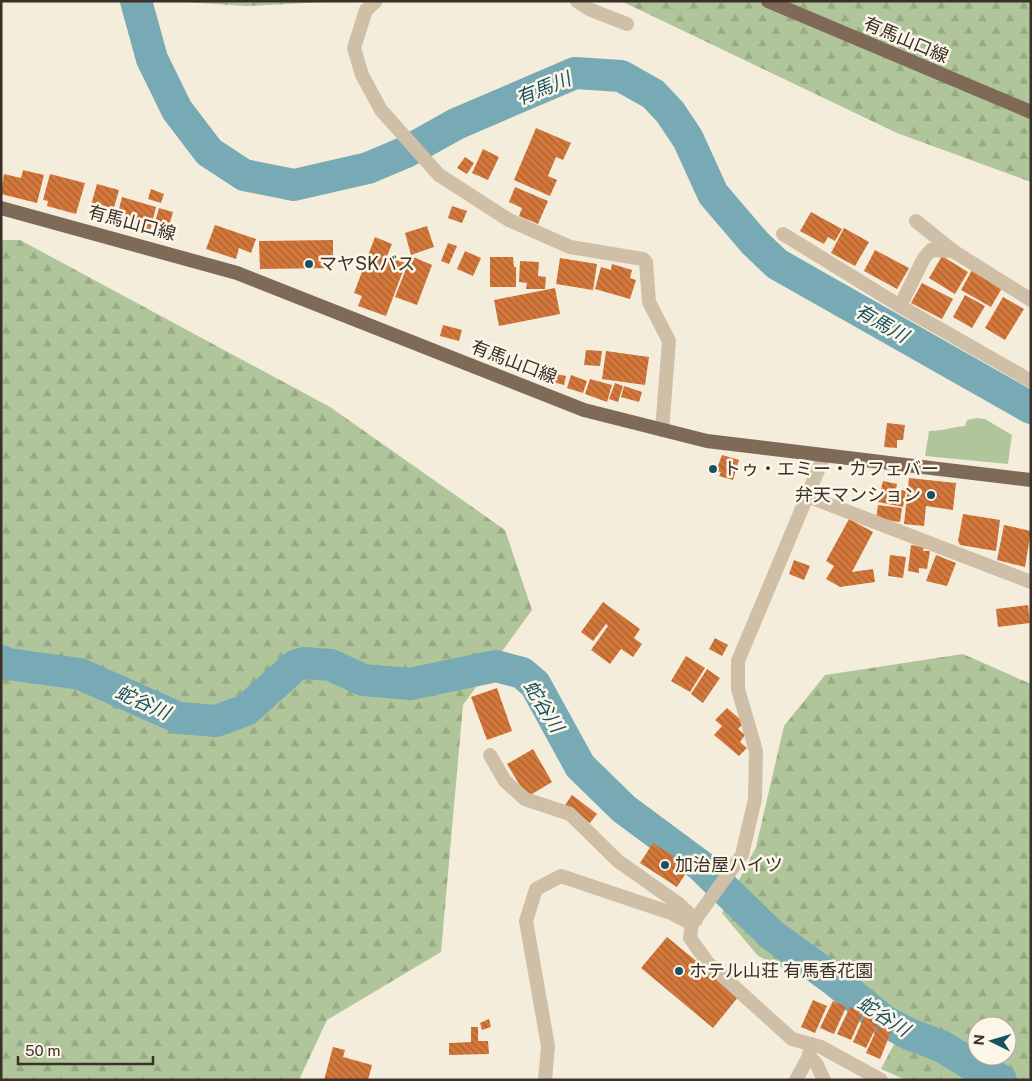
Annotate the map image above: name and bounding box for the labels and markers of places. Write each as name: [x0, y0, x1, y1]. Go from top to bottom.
place label: マヤSKバス: [319, 253, 415, 274]
marker: マヤSKバス: [303, 258, 315, 270]
place label: トゥ・エミー・カフェバー: [723, 458, 939, 479]
marker: トゥ・エミー・カフェバー: [707, 463, 719, 475]
place label: 弁天マンション: [795, 484, 921, 505]
marker: 弁天マンション: [925, 489, 937, 501]
place label: 加治屋ハイツ: [675, 854, 783, 875]
marker: 加治屋ハイツ: [659, 859, 671, 871]
place label: ホテル山荘 有馬香花園: [689, 960, 873, 981]
marker: ホテル山荘 有馬香花園: [673, 965, 685, 977]

